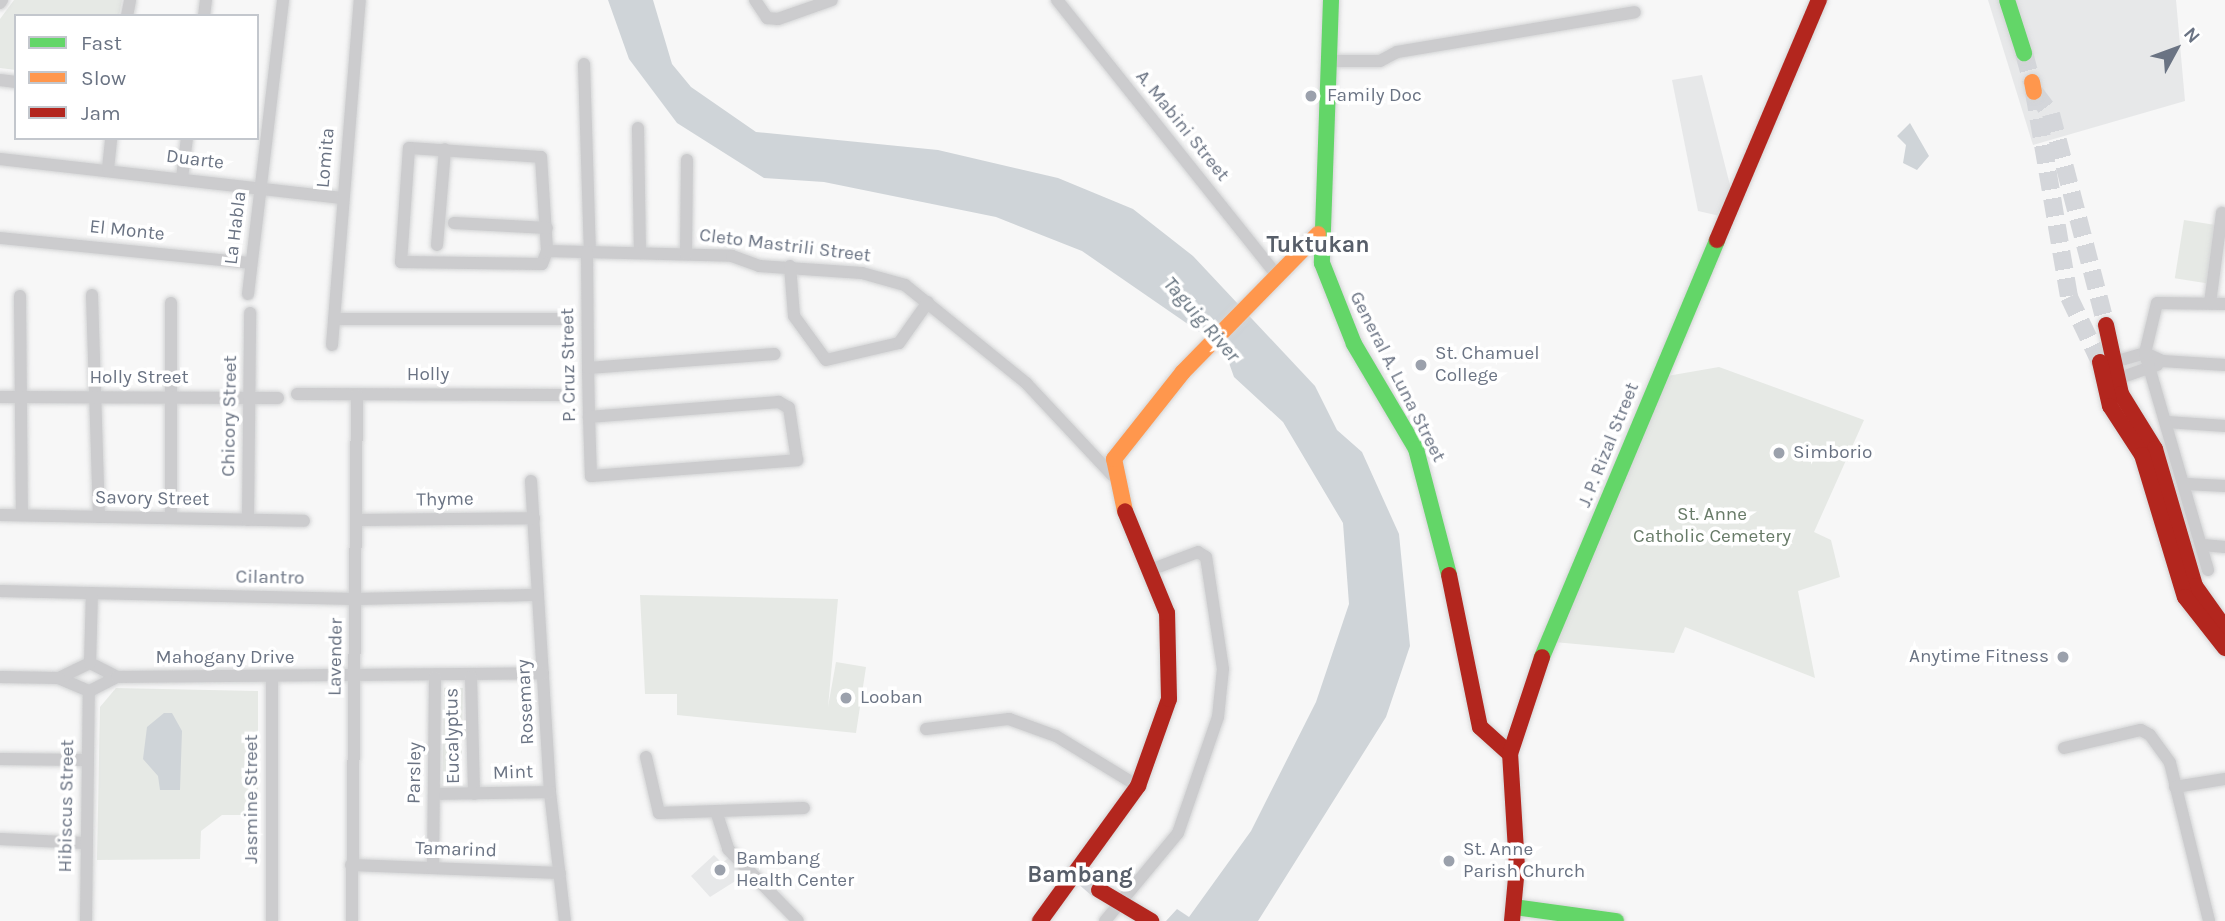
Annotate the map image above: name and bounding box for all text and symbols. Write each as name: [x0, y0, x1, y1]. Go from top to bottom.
legend: [14, 14, 259, 140]
north arrow: [2141, 14, 2211, 84]
text: N: [2179, 23, 2205, 48]
text: Fast: [81, 31, 122, 55]
text: Slow: [81, 66, 126, 90]
street label: A. Mabini Street: [1130, 66, 1234, 186]
place label: Family Doc: [1327, 85, 1422, 107]
marker: Family Doc: [1301, 86, 1321, 106]
text: Jam: [81, 101, 121, 125]
street label: Lomita: [312, 127, 340, 189]
street label: Duarte: [165, 145, 225, 175]
street label: La Habla: [220, 190, 252, 266]
street label: El Monte: [88, 216, 166, 246]
street label: Cleto Mastrili Street: [698, 224, 872, 268]
district label: Tuktukan: [1266, 231, 1370, 259]
water label: Taguig River: [1158, 271, 1246, 367]
street label: General A. Luna Street: [1344, 288, 1450, 466]
street label: P. Cruz Street: [557, 308, 581, 422]
place label: St. Chamuel College: [1435, 343, 1539, 387]
street label: Chicory Street: [218, 355, 242, 477]
marker: St. Chamuel College: [1413, 357, 1429, 373]
street label: Holly: [407, 364, 449, 386]
street label: Holly Street: [89, 367, 189, 389]
street label: J. P. Rizal Street: [1574, 379, 1644, 511]
place label: Simborio: [1793, 442, 1872, 464]
marker: Simborio: [1771, 445, 1787, 461]
street label: Savory Street: [95, 487, 209, 511]
street label: Thyme: [416, 488, 474, 512]
park label: St. Anne Catholic Cemetery: [1633, 504, 1791, 548]
street label: Cilantro: [235, 566, 305, 590]
street label: Lavender: [324, 618, 348, 696]
place label: Anytime Fitness: [1909, 646, 2049, 668]
street label: Mahogany Drive: [156, 647, 294, 669]
marker: Anytime Fitness: [2055, 649, 2071, 665]
street label: Rosemary: [512, 659, 540, 745]
place label: Looban: [860, 687, 923, 709]
street label: Eucalyptus: [441, 688, 465, 784]
marker: Looban: [838, 690, 854, 706]
street label: Jasmine Street: [241, 734, 263, 864]
street label: Hibiscus Street: [54, 739, 80, 873]
street label: Parsley: [403, 742, 427, 804]
street label: Mint: [492, 761, 534, 785]
street label: Tamarind: [415, 837, 497, 863]
place label: St. Anne Parish Church: [1463, 839, 1585, 883]
place label: Bambang Health Center: [736, 848, 854, 892]
marker: St. Anne Parish Church: [1441, 853, 1457, 869]
marker: Bambang Health Center: [710, 860, 730, 880]
district label: Bambang: [1027, 861, 1133, 889]

